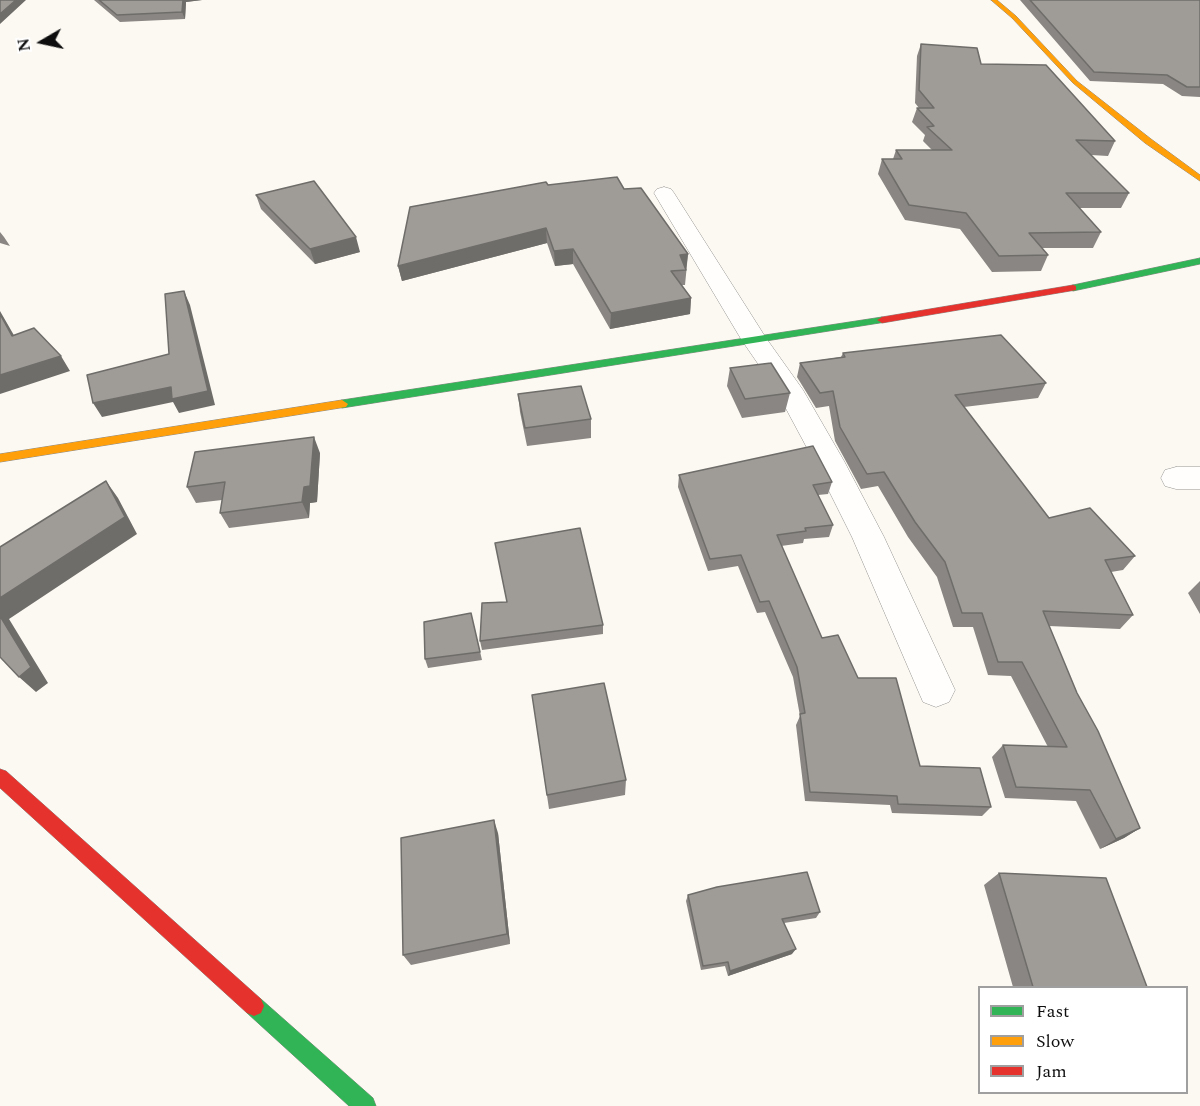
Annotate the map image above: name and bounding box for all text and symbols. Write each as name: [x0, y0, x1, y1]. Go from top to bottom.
north arrow: [12, 12, 72, 72]
text: N: [11, 36, 37, 53]
legend: [978, 986, 1188, 1094]
text: Fast: [1036, 998, 1069, 1025]
text: Slow: [1036, 1028, 1074, 1055]
text: Jam: [1036, 1058, 1067, 1085]

